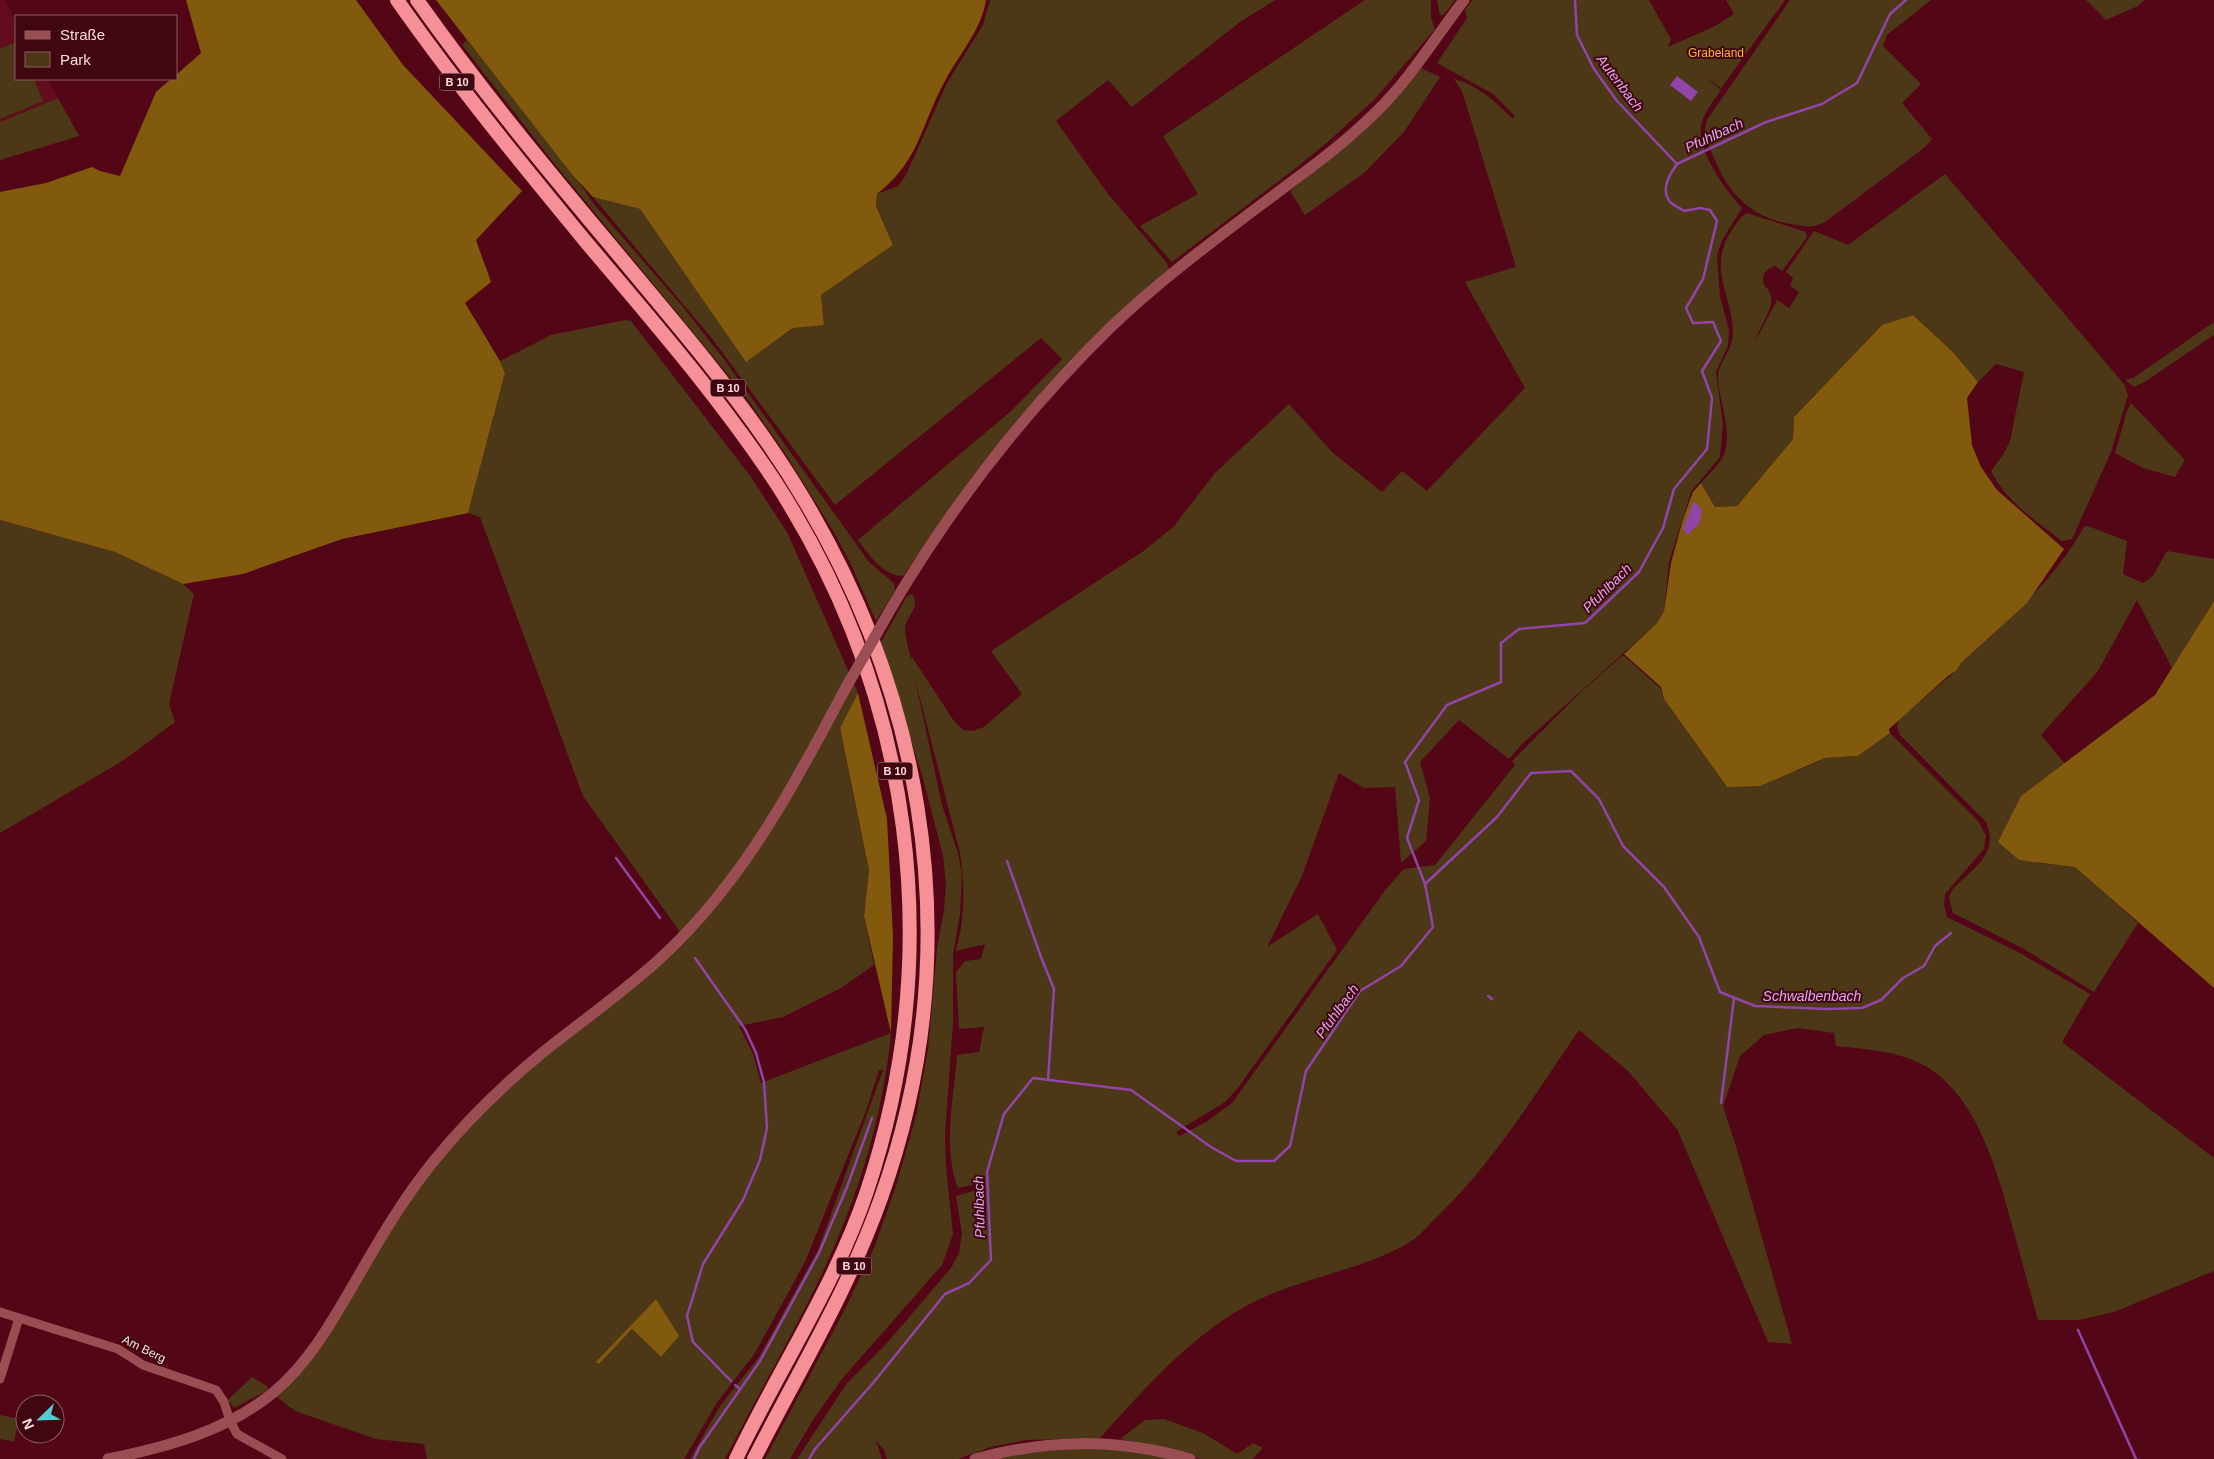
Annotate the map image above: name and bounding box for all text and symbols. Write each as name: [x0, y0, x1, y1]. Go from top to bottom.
legend: [15, 15, 178, 80]
text: Straße: [60, 26, 105, 43]
park label: Grabeland: [1688, 46, 1744, 60]
text: Park: [60, 51, 91, 68]
water label: Autenbach: [1593, 51, 1647, 115]
road number: B 10: [440, 74, 474, 90]
water label: Pfuhlbach: [1682, 115, 1746, 155]
road number: B 10: [710, 379, 746, 396]
water label: Pfuhlbach: [1579, 560, 1635, 616]
road number: B 10: [878, 762, 912, 779]
water label: Pfuhlbach: [1312, 981, 1362, 1041]
water label: Schwalbenbach: [1763, 988, 1862, 1004]
water label: Pfuhlbach: [970, 1175, 988, 1238]
road number: B 10: [836, 1258, 872, 1274]
street label: Am Berg: [120, 1332, 168, 1366]
north arrow: [15, 1394, 65, 1444]
text: N: [19, 1416, 37, 1432]

